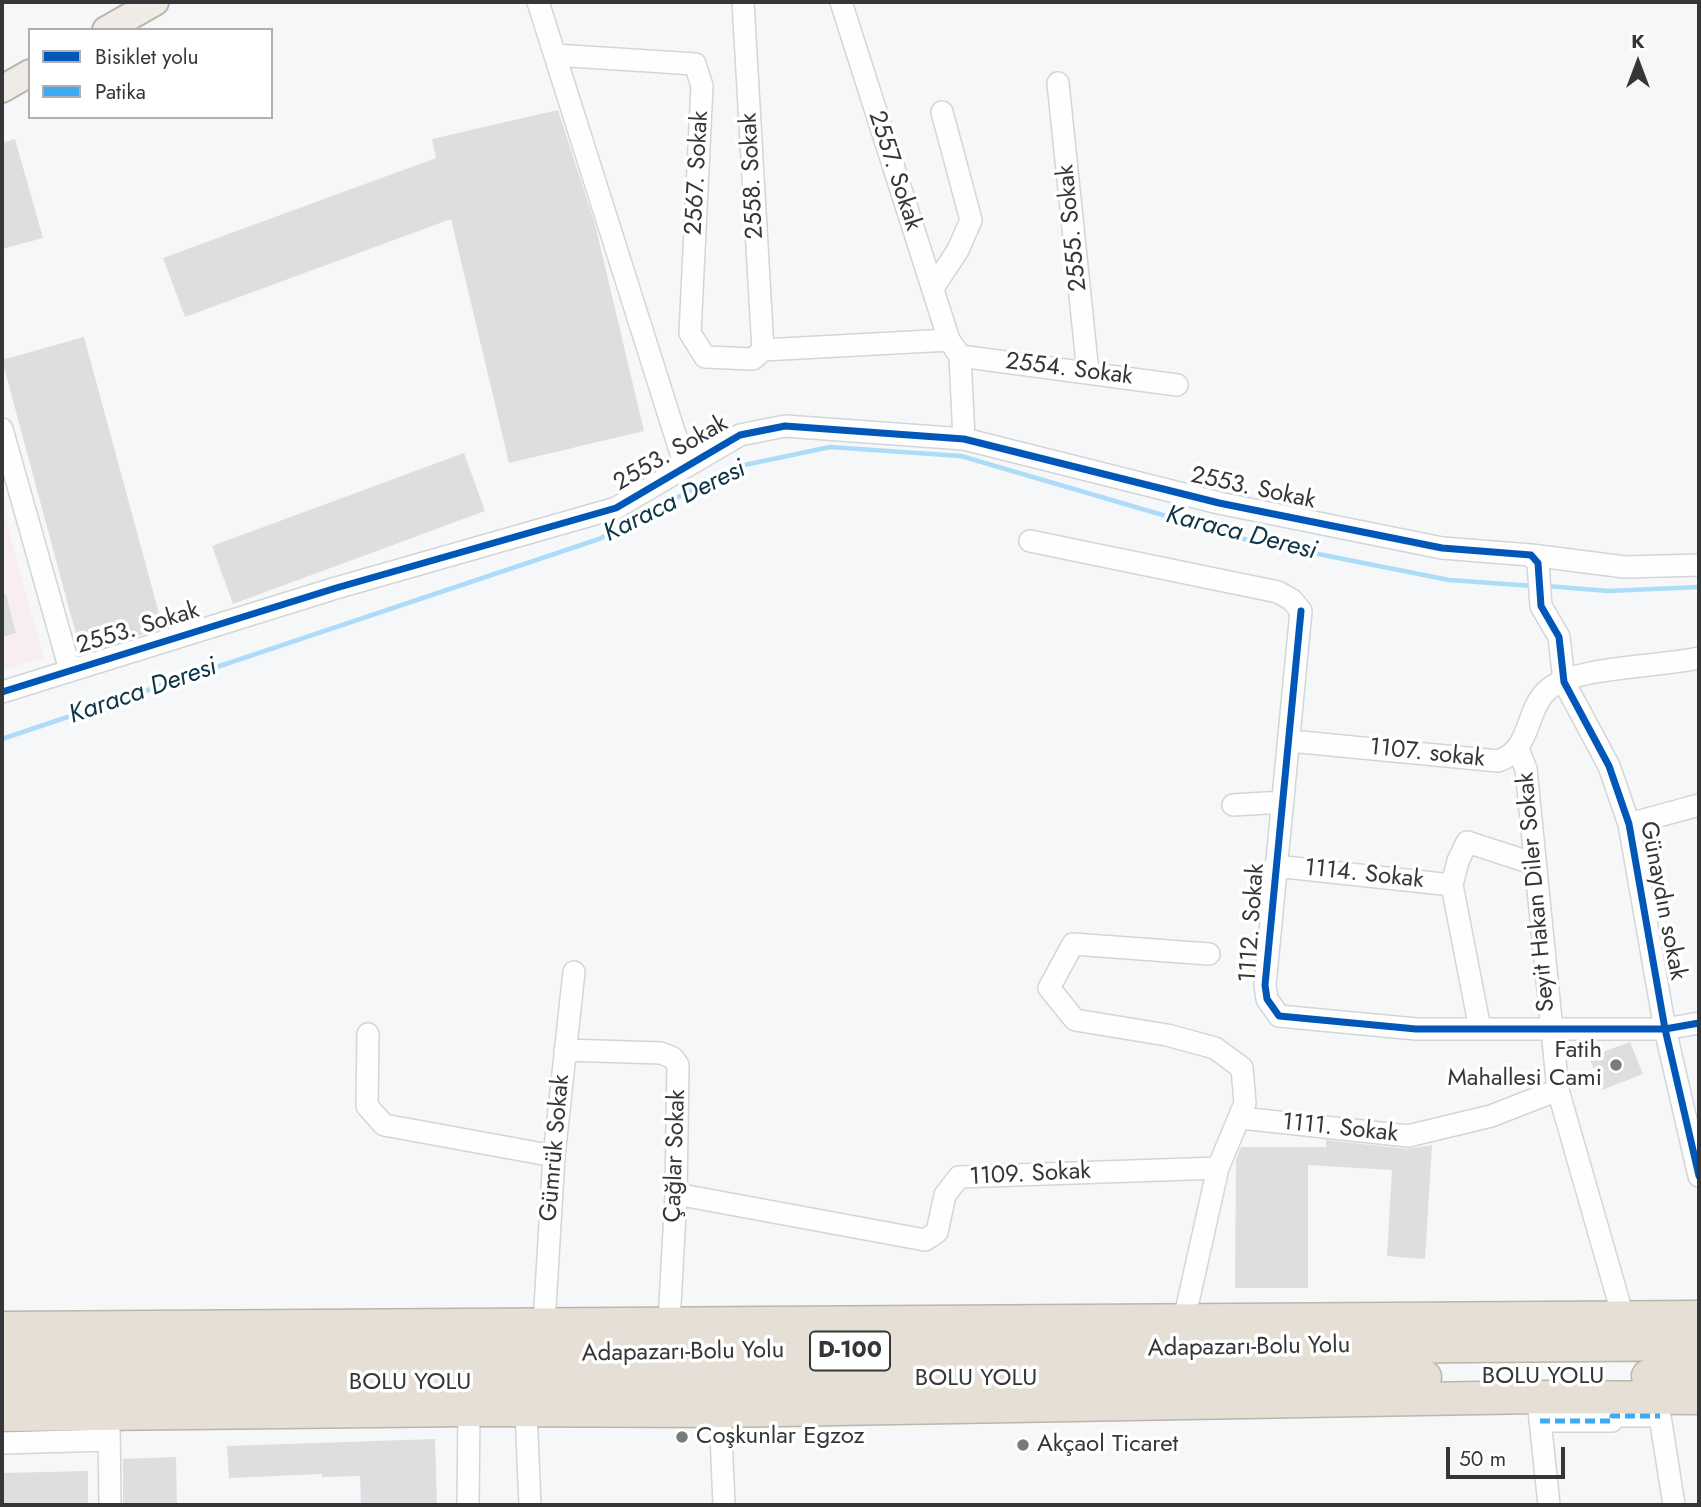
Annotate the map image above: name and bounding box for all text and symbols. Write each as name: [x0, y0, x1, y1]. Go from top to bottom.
legend: [28, 28, 273, 119]
north arrow: [1603, 28, 1673, 98]
text: K: [1631, 28, 1645, 55]
text: Bisiklet yolu: [95, 42, 199, 72]
text: Patika: [95, 77, 146, 107]
street label: 2557. Sokak: [861, 107, 927, 235]
street label: 2567. Sokak: [680, 110, 716, 236]
street label: 2558. Sokak: [735, 112, 771, 240]
street label: 2555. Sokak: [1052, 163, 1094, 293]
street label: 2554. Sokak: [1004, 348, 1134, 392]
street label: 2553. Sokak: [609, 410, 733, 498]
water label: Karaca Deresi: [599, 454, 751, 550]
street label: 2553. Sokak: [1188, 462, 1318, 516]
water label: Karaca Deresi: [1162, 500, 1320, 568]
street label: 2553. Sokak: [73, 597, 203, 661]
water label: Karaca Deresi: [65, 652, 221, 732]
street label: 1107. sokak: [1368, 734, 1486, 774]
street label: Seyit Hakan Diler Sokak: [1512, 771, 1562, 1013]
street label: Günaydın sokak: [1633, 819, 1691, 983]
street label: 1114. Sokak: [1303, 854, 1425, 896]
street label: 1112. Sokak: [1234, 862, 1272, 984]
place label: Fatih Mahallesi Cami: [1447, 1037, 1602, 1093]
marker: Fatih Mahallesi Cami: [1608, 1057, 1624, 1073]
street label: Gümrük Sokak: [535, 1073, 577, 1223]
street label: Çağlar Sokak: [659, 1089, 693, 1223]
street label: 1111. Sokak: [1281, 1109, 1399, 1149]
street label: 1109. Sokak: [969, 1157, 1091, 1193]
road number: D-100: [810, 1332, 890, 1370]
street label: Adapazarı-Bolu Yolu: [1148, 1332, 1350, 1364]
street label: Adapazarı-Bolu Yolu: [582, 1337, 784, 1369]
street label: BOLU YOLU: [1482, 1363, 1604, 1391]
street label: BOLU YOLU: [915, 1365, 1037, 1393]
street label: BOLU YOLU: [349, 1369, 471, 1397]
place label: Coşkunlar Egzoz: [696, 1423, 865, 1451]
marker: Coşkunlar Egzoz: [674, 1429, 690, 1445]
place label: Akçaol Ticaret: [1037, 1431, 1178, 1459]
scale bar: [1449, 1434, 1568, 1478]
marker: Akçaol Ticaret: [1015, 1437, 1031, 1453]
text: 50 m: [1459, 1444, 1506, 1474]

